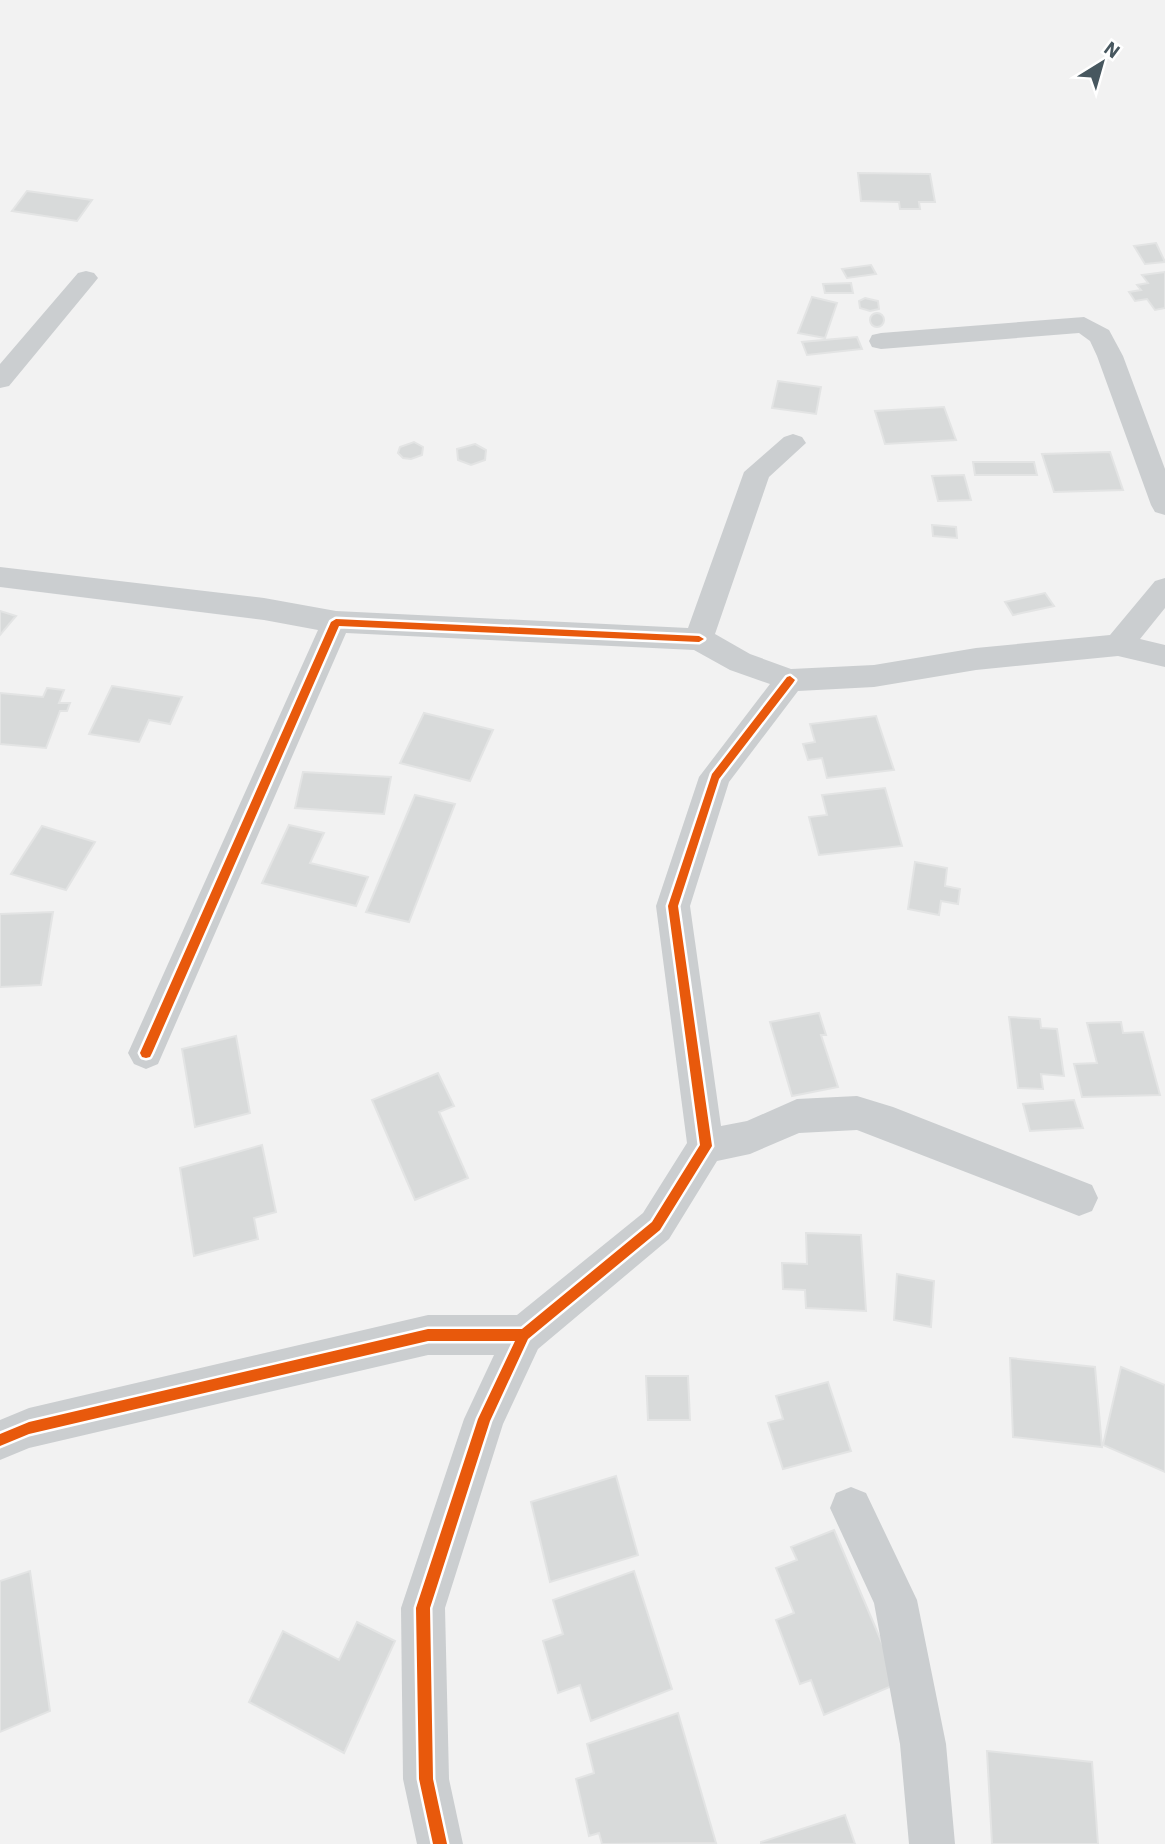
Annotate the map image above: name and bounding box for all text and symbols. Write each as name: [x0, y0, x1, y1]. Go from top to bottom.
north arrow: [1067, 28, 1137, 98]
text: N: [1100, 36, 1125, 63]

